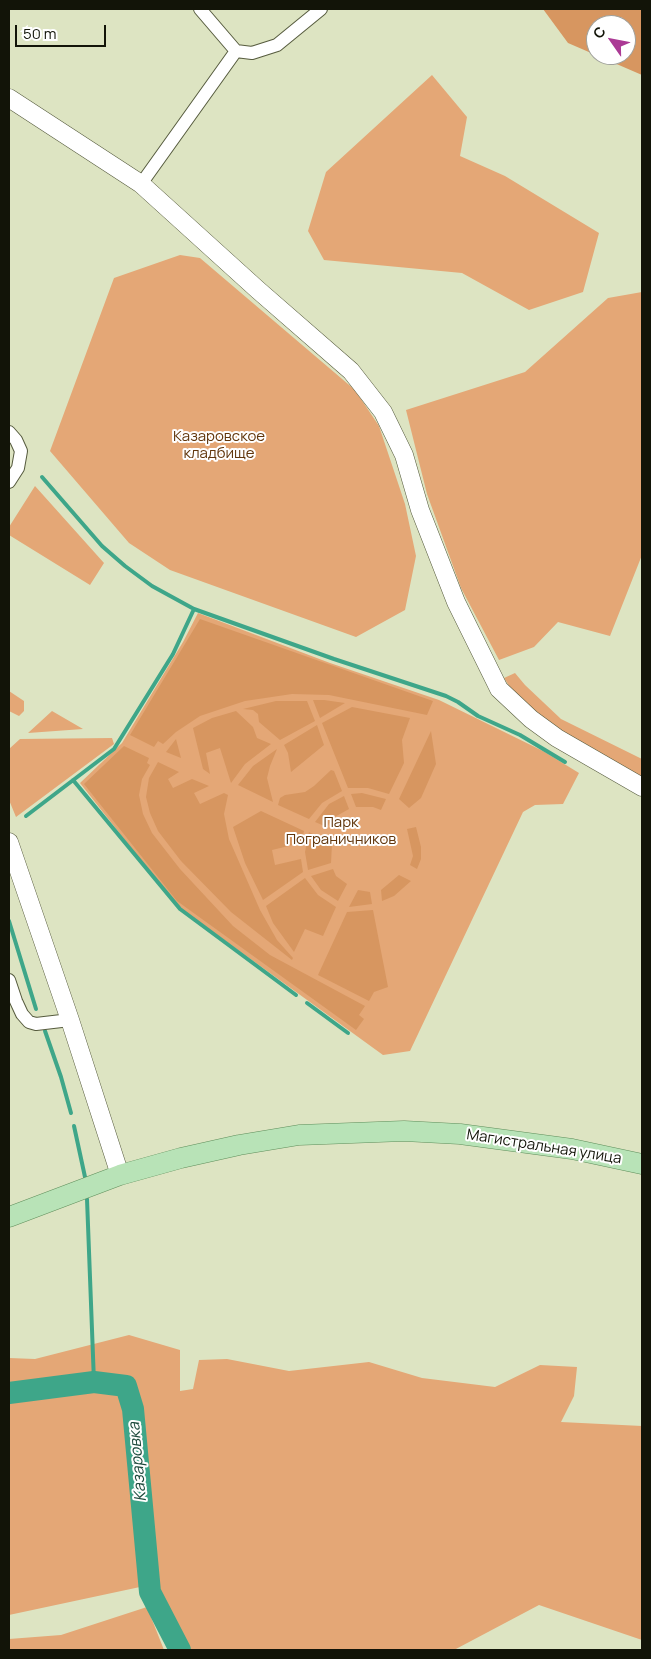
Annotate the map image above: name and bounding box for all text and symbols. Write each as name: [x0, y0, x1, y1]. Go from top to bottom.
scale bar: [18, 15, 109, 47]
north arrow: [586, 15, 636, 65]
text: 50 m: [23, 23, 57, 44]
text: С: [588, 23, 610, 42]
park label: Казаровское кладбище: [173, 428, 265, 463]
park label: Парк Пограничников: [286, 814, 396, 849]
street label: Магистральная улица: [465, 1126, 623, 1168]
water label: Казаровка: [125, 1421, 151, 1503]

